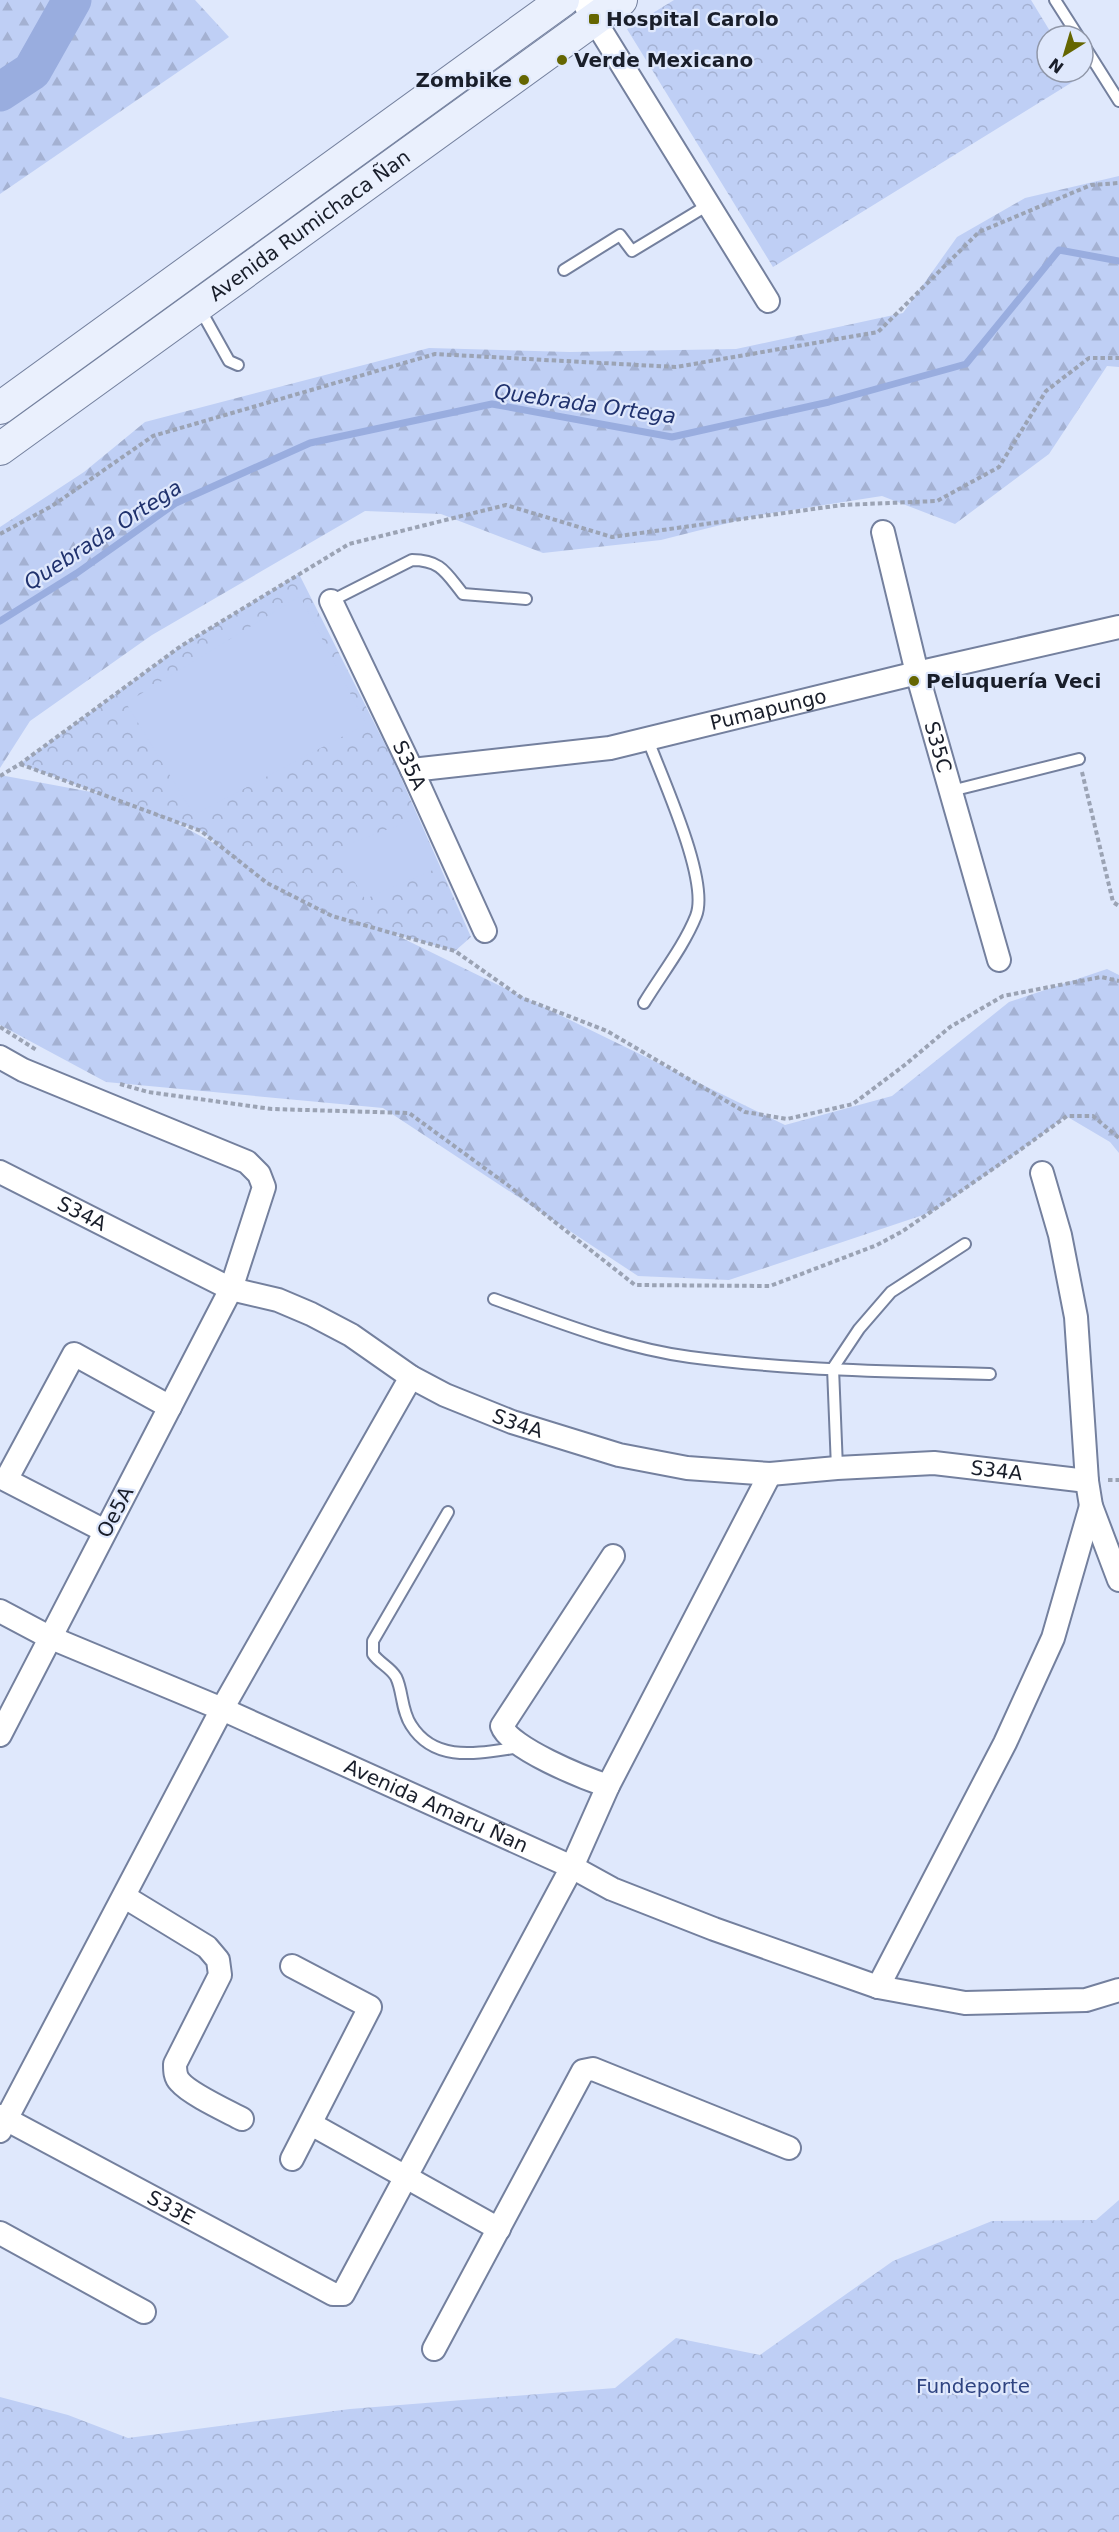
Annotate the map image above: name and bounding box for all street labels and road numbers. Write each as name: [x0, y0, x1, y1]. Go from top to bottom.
street label: Avenida Rumichaca Ñan: [204, 144, 415, 306]
street label: Pumapungo: [707, 684, 829, 735]
street label: S35C: [919, 719, 957, 775]
street label: S35A: [388, 737, 432, 794]
street label: S34A: [54, 1191, 111, 1236]
street label: S34A: [489, 1403, 546, 1443]
street label: S34A: [969, 1455, 1024, 1485]
street label: Oe5A: [92, 1482, 139, 1542]
street label: Avenida Amaru Ñan: [341, 1754, 532, 1858]
street label: S33E: [143, 2185, 199, 2230]

